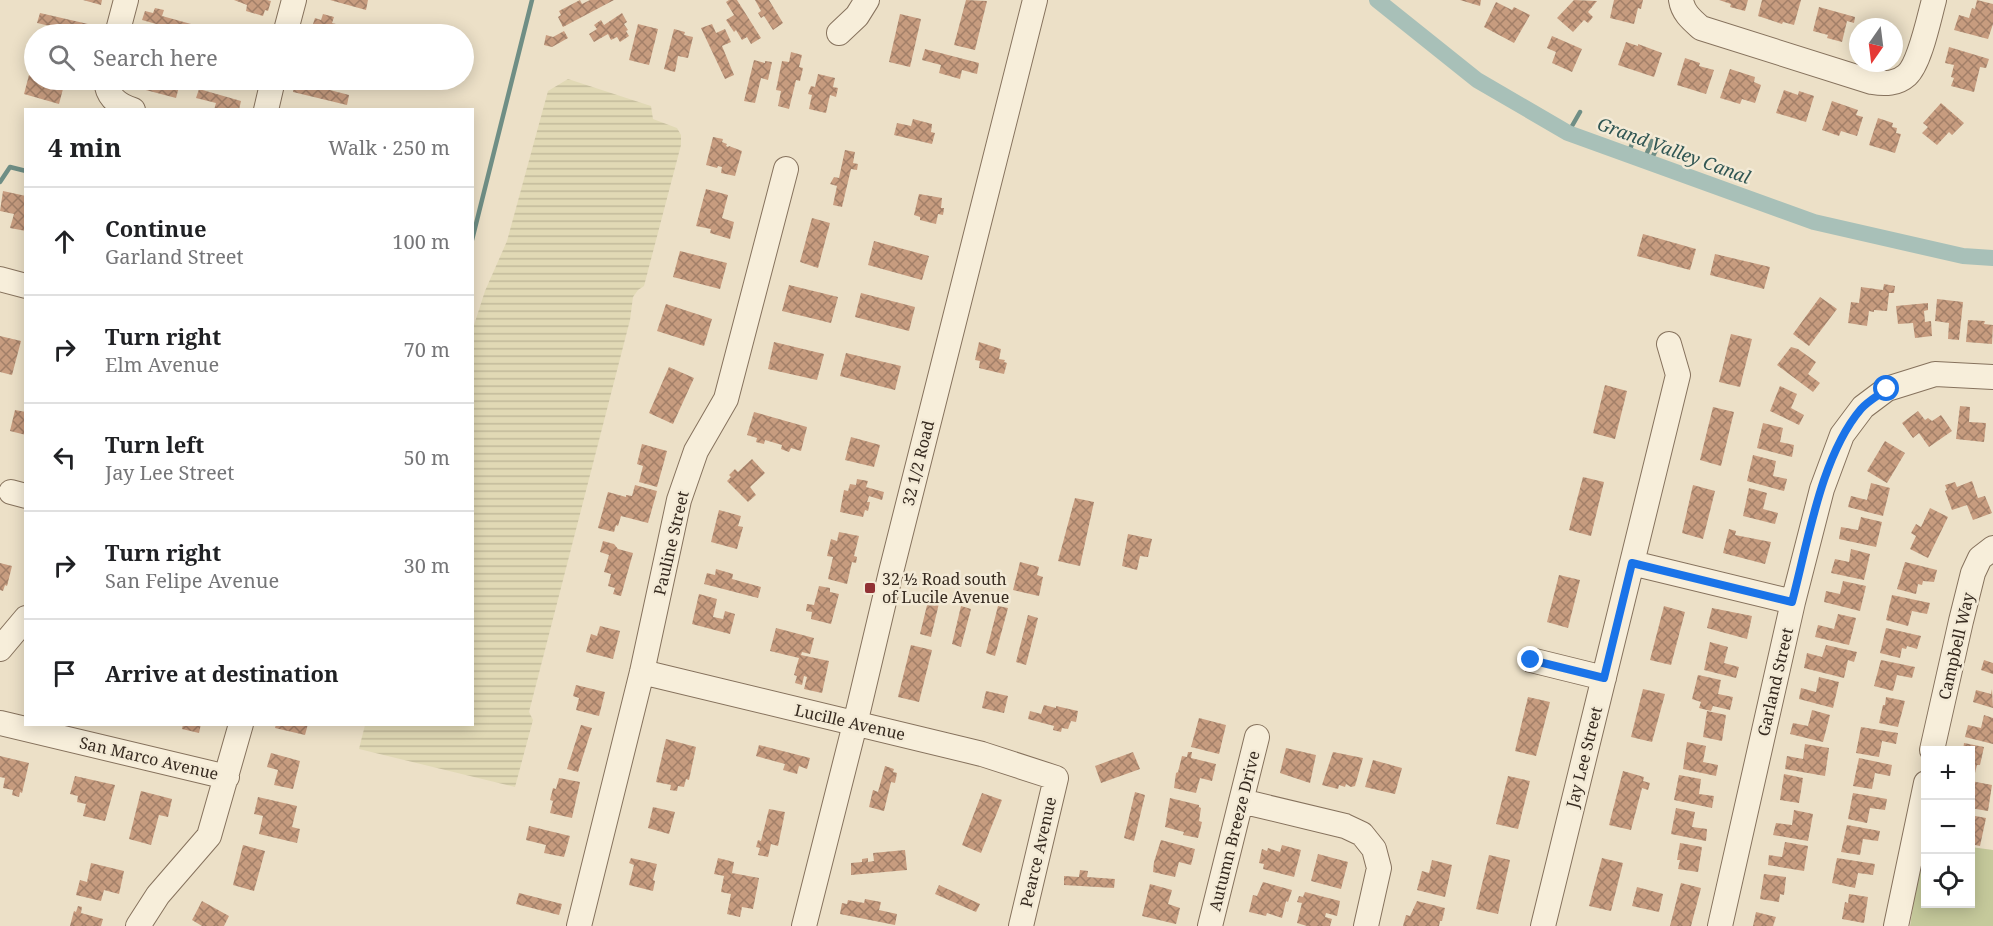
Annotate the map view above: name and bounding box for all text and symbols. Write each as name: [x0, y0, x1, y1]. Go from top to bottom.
north arrow: [1849, 18, 1903, 72]
search box: [24, 24, 474, 90]
icon: search: [45, 41, 78, 74]
text: Search here: [93, 42, 218, 72]
water label: Grand Valley Canal: [1594, 111, 1754, 189]
text: 4 min: [48, 129, 122, 165]
text: Walk · 250 m: [328, 134, 450, 161]
text: Continue: [105, 213, 207, 243]
icon: ahead: [48, 225, 81, 258]
text: 100 m: [392, 228, 450, 255]
text: Garland Street: [105, 243, 244, 270]
text: Turn right: [105, 321, 221, 351]
icon: right: [48, 333, 81, 366]
text: 70 m: [404, 336, 450, 363]
text: Elm Avenue: [105, 351, 219, 378]
route start: [1873, 375, 1899, 401]
street label: 32 1/2 Road: [897, 418, 939, 508]
text: Turn left: [105, 429, 204, 459]
icon: left: [48, 441, 81, 474]
text: 50 m: [404, 444, 450, 471]
text: Jay Lee Street: [105, 459, 234, 486]
street label: Pauline Street: [648, 488, 694, 597]
text: Turn right: [105, 537, 221, 567]
icon: right: [48, 549, 81, 582]
text: 30 m: [404, 552, 450, 579]
text: San Felipe Avenue: [105, 567, 279, 594]
place label: 32 ½ Road south of Lucile Avenue: [882, 568, 1009, 608]
marker: 32 ½ Road south of Lucile Avenue: [863, 581, 877, 595]
street label: Campbell Way: [1933, 589, 1979, 702]
street label: Garland Street: [1752, 625, 1798, 738]
route end: [1517, 646, 1543, 672]
icon: arrive: [48, 657, 81, 690]
text: Arrive at destination: [105, 658, 339, 688]
street label: Lucille Avenue: [792, 699, 908, 745]
street label: Jay Lee Street: [1561, 704, 1607, 811]
street label: San Marco Avenue: [77, 731, 221, 785]
map controls: [1921, 746, 1975, 908]
button: +: [1921, 746, 1975, 800]
street label: Autumn Breeze Drive: [1203, 748, 1265, 914]
street label: Pearce Avenue: [1015, 795, 1061, 909]
button: −: [1921, 800, 1975, 854]
button: locate: [1921, 854, 1975, 908]

